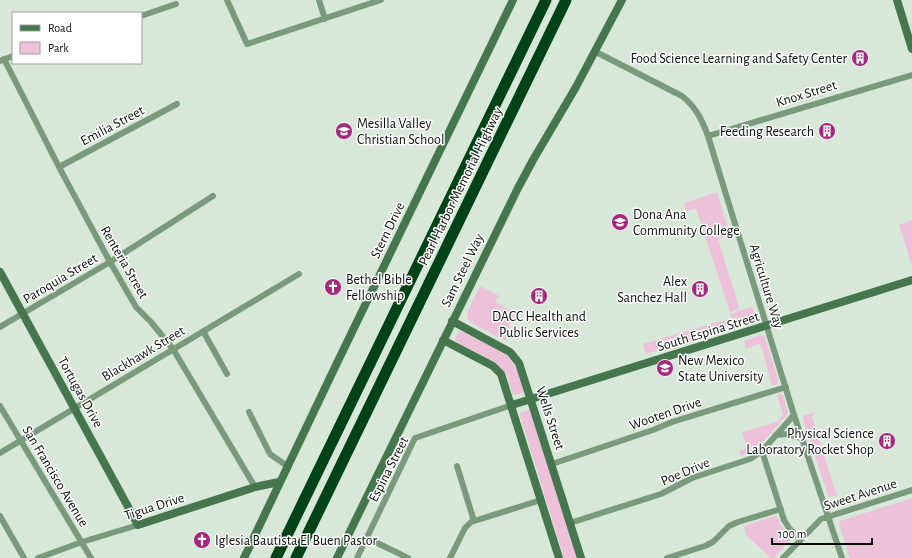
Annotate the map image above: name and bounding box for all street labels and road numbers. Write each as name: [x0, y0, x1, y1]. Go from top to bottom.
street label: Knox Street: [774, 78, 839, 110]
street label: Emilia Street: [78, 103, 147, 148]
street label: Pearl Harbor Memorial Highway: [416, 105, 505, 268]
street label: Stern Drive: [368, 200, 407, 261]
street label: Renteria Street: [98, 224, 151, 302]
street label: Sam Steel Way: [439, 232, 487, 309]
street label: Agriculture Way: [747, 242, 786, 330]
street label: Paroquia Street: [21, 251, 101, 306]
street label: South Espina Street: [656, 310, 761, 354]
street label: Blackhawk Street: [100, 323, 188, 384]
street label: Tortugas Drive: [55, 355, 105, 430]
street label: Wells Street: [533, 385, 567, 452]
street label: Wooten Drive: [628, 395, 703, 433]
street label: San Francisco Avenue: [20, 424, 91, 529]
street label: Espina Street: [366, 434, 412, 504]
street label: Poe Drive: [659, 455, 712, 488]
street label: Sweet Avenue: [822, 477, 899, 513]
street label: Tigua Drive: [123, 491, 186, 523]

